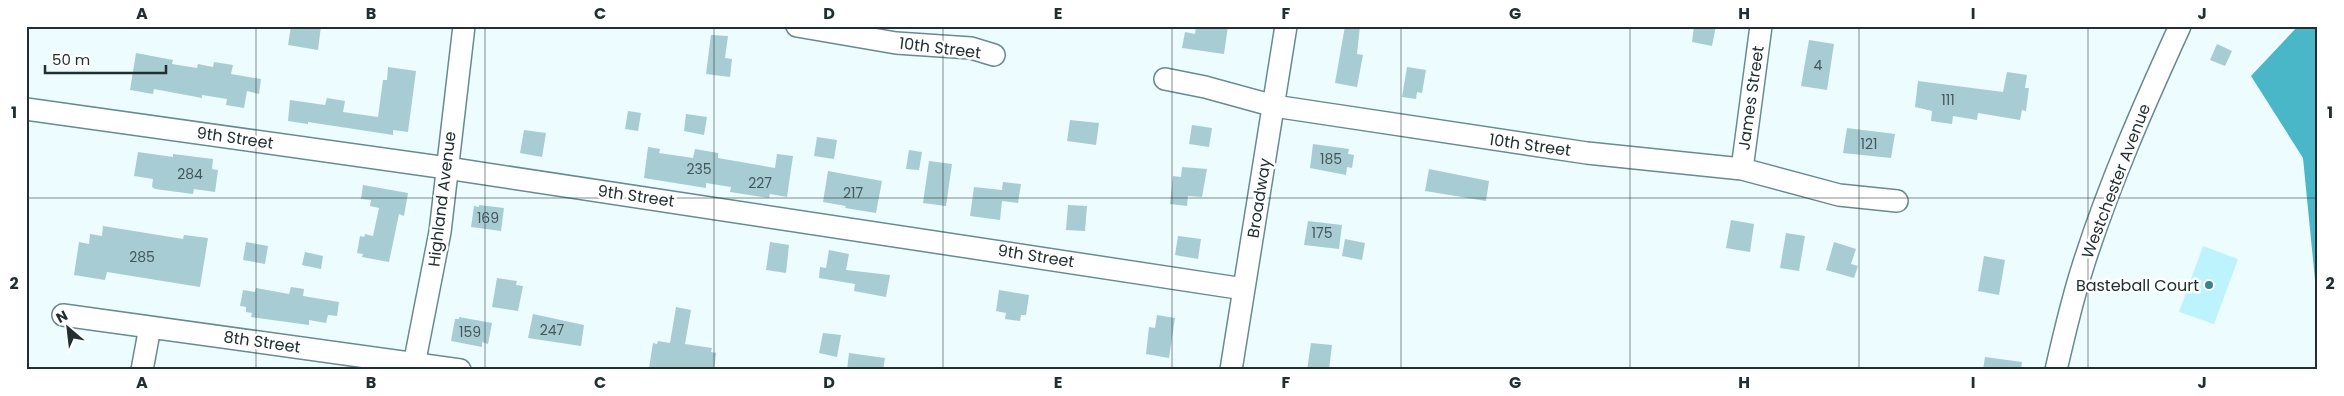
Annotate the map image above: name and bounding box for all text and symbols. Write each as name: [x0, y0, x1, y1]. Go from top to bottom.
text: A: [136, 2, 148, 25]
text: B: [366, 2, 376, 25]
text: C: [594, 2, 606, 25]
text: D: [823, 2, 835, 25]
text: E: [1054, 2, 1062, 25]
text: F: [1282, 2, 1291, 25]
text: G: [1509, 2, 1521, 25]
text: H: [1738, 2, 1750, 25]
text: I: [1971, 2, 1975, 25]
text: J: [2197, 2, 2207, 25]
street label: 10th Street: [898, 32, 982, 64]
scale bar: [45, 42, 166, 74]
street label: James Street: [1732, 44, 1770, 152]
text: 50 m: [52, 49, 90, 70]
house number: 4: [1814, 55, 1823, 75]
house number: 111: [1941, 90, 1955, 110]
street label: Westchester Avenue: [2076, 100, 2156, 262]
text: 1: [11, 101, 17, 124]
text: 1: [2327, 101, 2333, 124]
street label: 9th Street: [195, 121, 275, 155]
street label: 10th Street: [1488, 128, 1573, 162]
street label: Highland Avenue: [422, 130, 462, 268]
house number: 121: [1860, 134, 1878, 154]
house number: 185: [1320, 149, 1342, 169]
street label: Broadway: [1241, 156, 1277, 240]
house number: 235: [686, 159, 712, 179]
house number: 284: [177, 164, 203, 184]
house number: 227: [748, 173, 772, 193]
street label: 9th Street: [596, 179, 676, 213]
house number: 217: [843, 183, 863, 203]
house number: 169: [477, 208, 499, 228]
house number: 175: [1312, 223, 1332, 243]
street label: 9th Street: [996, 239, 1076, 273]
house number: 285: [129, 247, 155, 267]
text: 2: [9, 272, 19, 295]
text: 2: [2325, 272, 2335, 295]
place label: Basteball Court: [2076, 274, 2199, 297]
marker: Basteball Court: [2203, 279, 2215, 291]
north arrow: [42, 304, 92, 354]
text: N: [53, 305, 71, 328]
house number: 247: [540, 320, 565, 340]
house number: 159: [459, 322, 481, 342]
street label: 8th Street: [222, 325, 302, 359]
text: A: [136, 371, 148, 394]
text: B: [366, 371, 376, 394]
text: C: [594, 371, 606, 394]
text: D: [823, 371, 835, 394]
text: E: [1054, 371, 1062, 394]
text: F: [1282, 371, 1291, 394]
text: G: [1509, 371, 1521, 394]
text: H: [1738, 371, 1750, 394]
text: I: [1971, 371, 1975, 394]
text: J: [2197, 371, 2207, 394]

